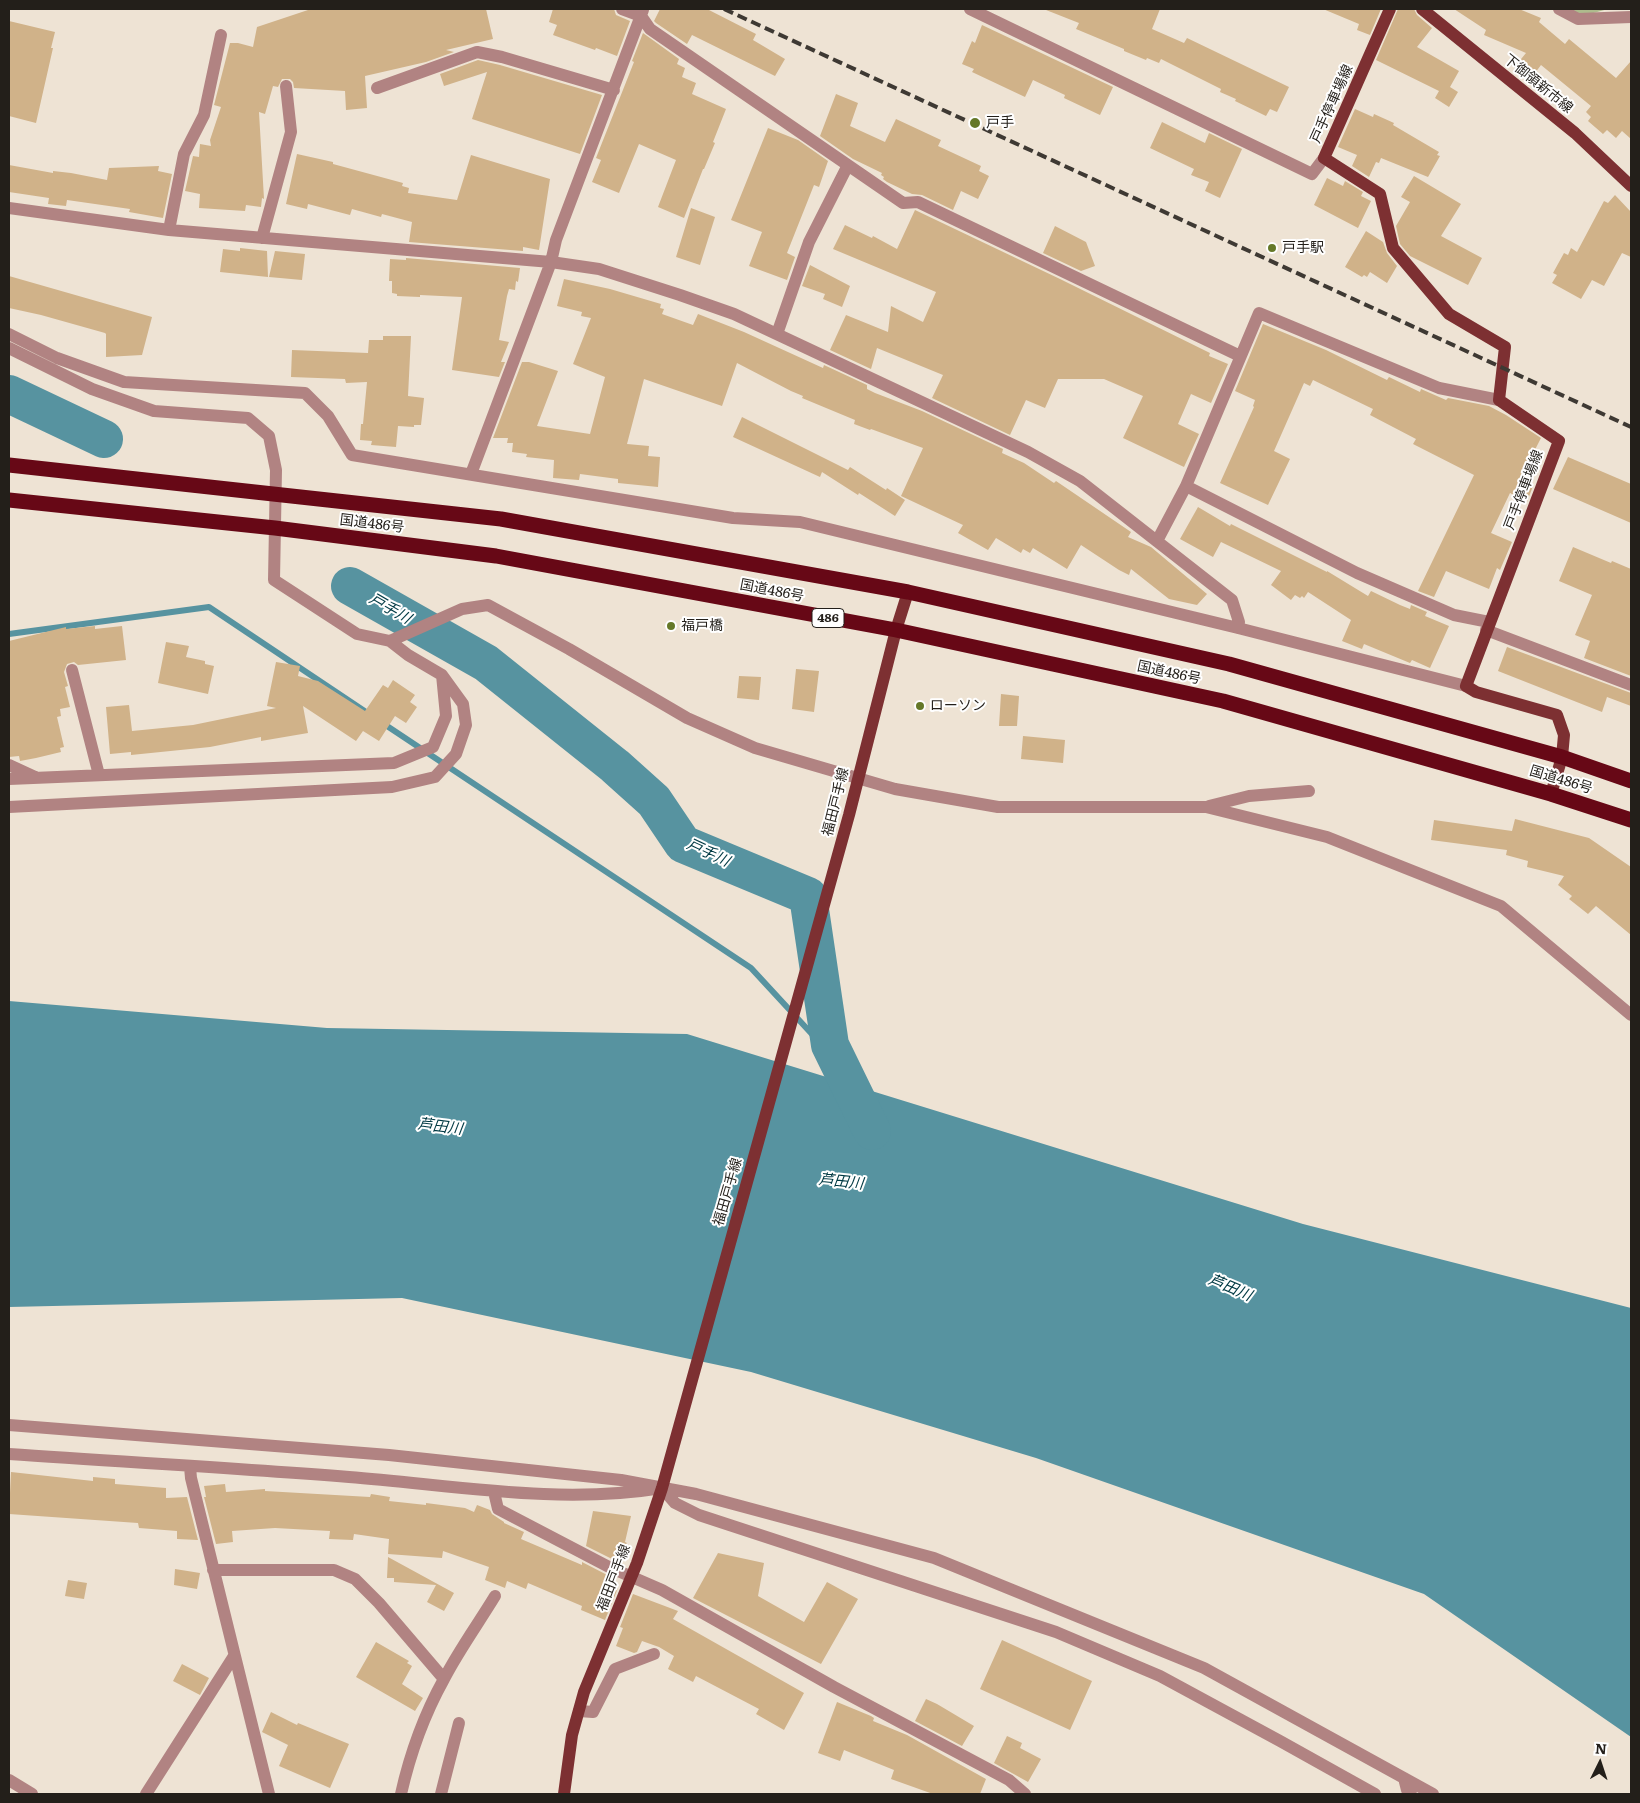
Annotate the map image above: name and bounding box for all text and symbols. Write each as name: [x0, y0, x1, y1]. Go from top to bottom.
street label: 下御領新市線: [1500, 51, 1576, 117]
street label: 戸手停車場線: [1307, 62, 1357, 146]
place label: 戸手: [986, 115, 1014, 131]
marker: 戸手: [968, 116, 982, 130]
place label: 戸手駅: [1282, 240, 1324, 256]
marker: 戸手駅: [1266, 242, 1278, 254]
street label: 戸手停車場線: [1501, 448, 1547, 532]
street label: 国道486号: [339, 512, 405, 536]
street label: 国道486号: [739, 577, 805, 605]
water label: 戸手川: [366, 590, 414, 628]
road number: 486: [812, 608, 844, 628]
place label: 福戸橋: [681, 618, 723, 634]
marker: 福戸橋: [665, 620, 677, 632]
street label: 国道486号: [1135, 658, 1203, 688]
place label: ローソン: [930, 698, 986, 714]
marker: ローソン: [914, 700, 926, 712]
street label: 国道486号: [1527, 762, 1595, 798]
street label: 福田戸手線: [819, 766, 853, 838]
water label: 戸手川: [684, 835, 732, 871]
water label: 芦田川: [417, 1115, 463, 1139]
street label: 福田戸手線: [710, 1156, 746, 1228]
water label: 芦田川: [818, 1171, 864, 1193]
water label: 芦田川: [1206, 1271, 1254, 1305]
street label: 福田戸手線: [594, 1542, 634, 1614]
north arrow: [1575, 1738, 1625, 1788]
text: N: [1594, 1738, 1608, 1758]

